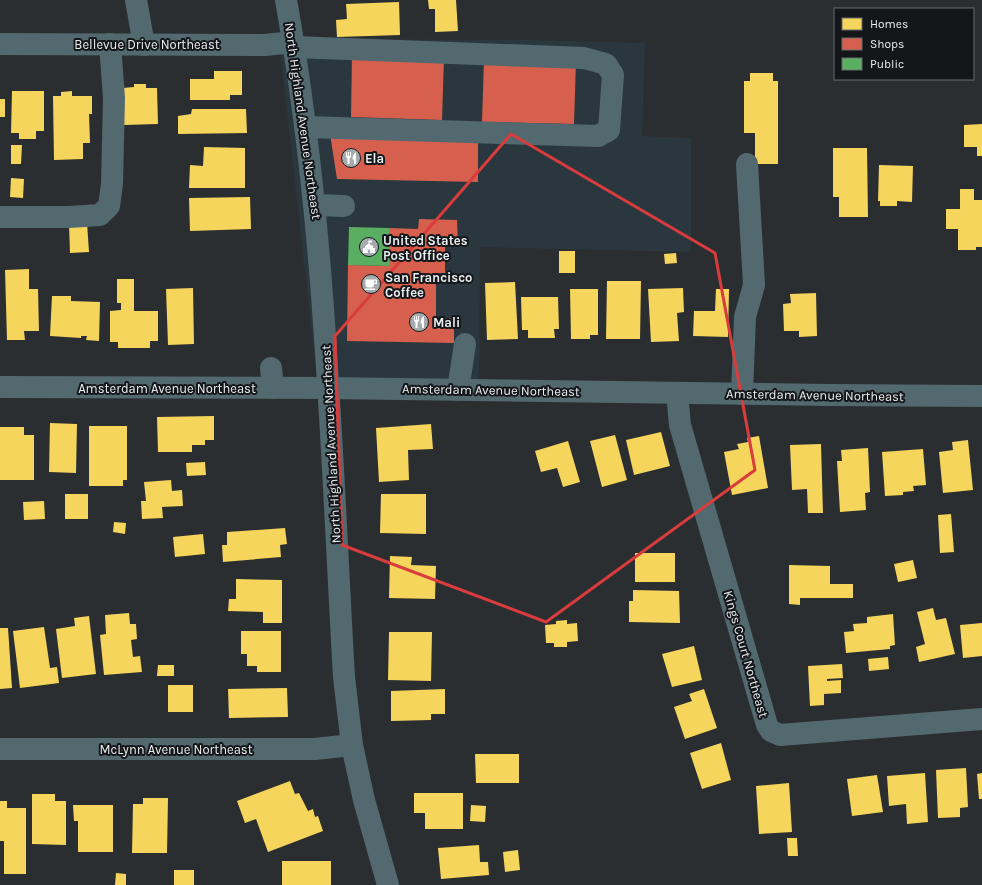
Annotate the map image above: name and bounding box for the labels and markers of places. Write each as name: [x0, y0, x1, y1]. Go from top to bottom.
restaurant icon: Ela: [340, 147, 362, 169]
place label: Ela: [365, 151, 384, 166]
place label: United States Post Office: [383, 233, 468, 263]
public building icon: United States Post Office: [358, 236, 380, 258]
place label: San Francisco Coffee: [385, 270, 472, 300]
cafe icon: San Francisco Coffee: [360, 273, 382, 295]
restaurant icon: Mali: [408, 311, 430, 333]
place label: Mali: [433, 315, 460, 330]

